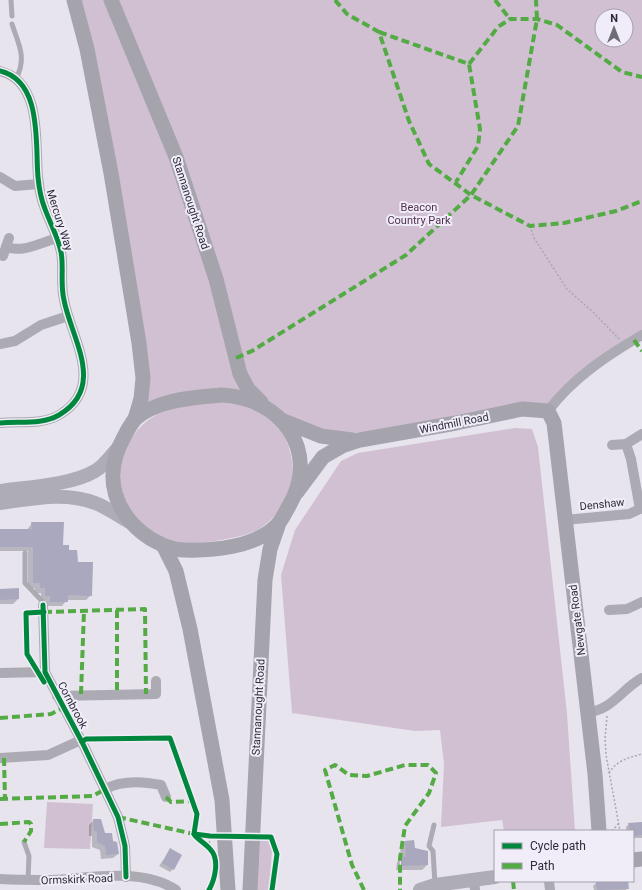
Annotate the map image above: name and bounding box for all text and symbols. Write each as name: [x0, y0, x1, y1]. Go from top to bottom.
north arrow: [594, 8, 634, 48]
text: N: [610, 12, 618, 25]
street label: Stannanought Road: [169, 155, 212, 251]
street label: Mercury Way: [44, 188, 76, 253]
park label: Beacon Country Park: [387, 201, 451, 227]
street label: Windmill Road: [418, 410, 490, 437]
street label: Denshaw: [579, 496, 626, 513]
street label: Newgate Road: [567, 584, 588, 656]
street label: Stannanought Road: [249, 659, 268, 756]
street label: Cornbrook: [55, 680, 91, 731]
legend: [494, 830, 634, 882]
text: Cycle path: [530, 839, 586, 853]
text: Path: [530, 859, 555, 873]
street label: Ormskirk Road: [41, 872, 113, 887]

